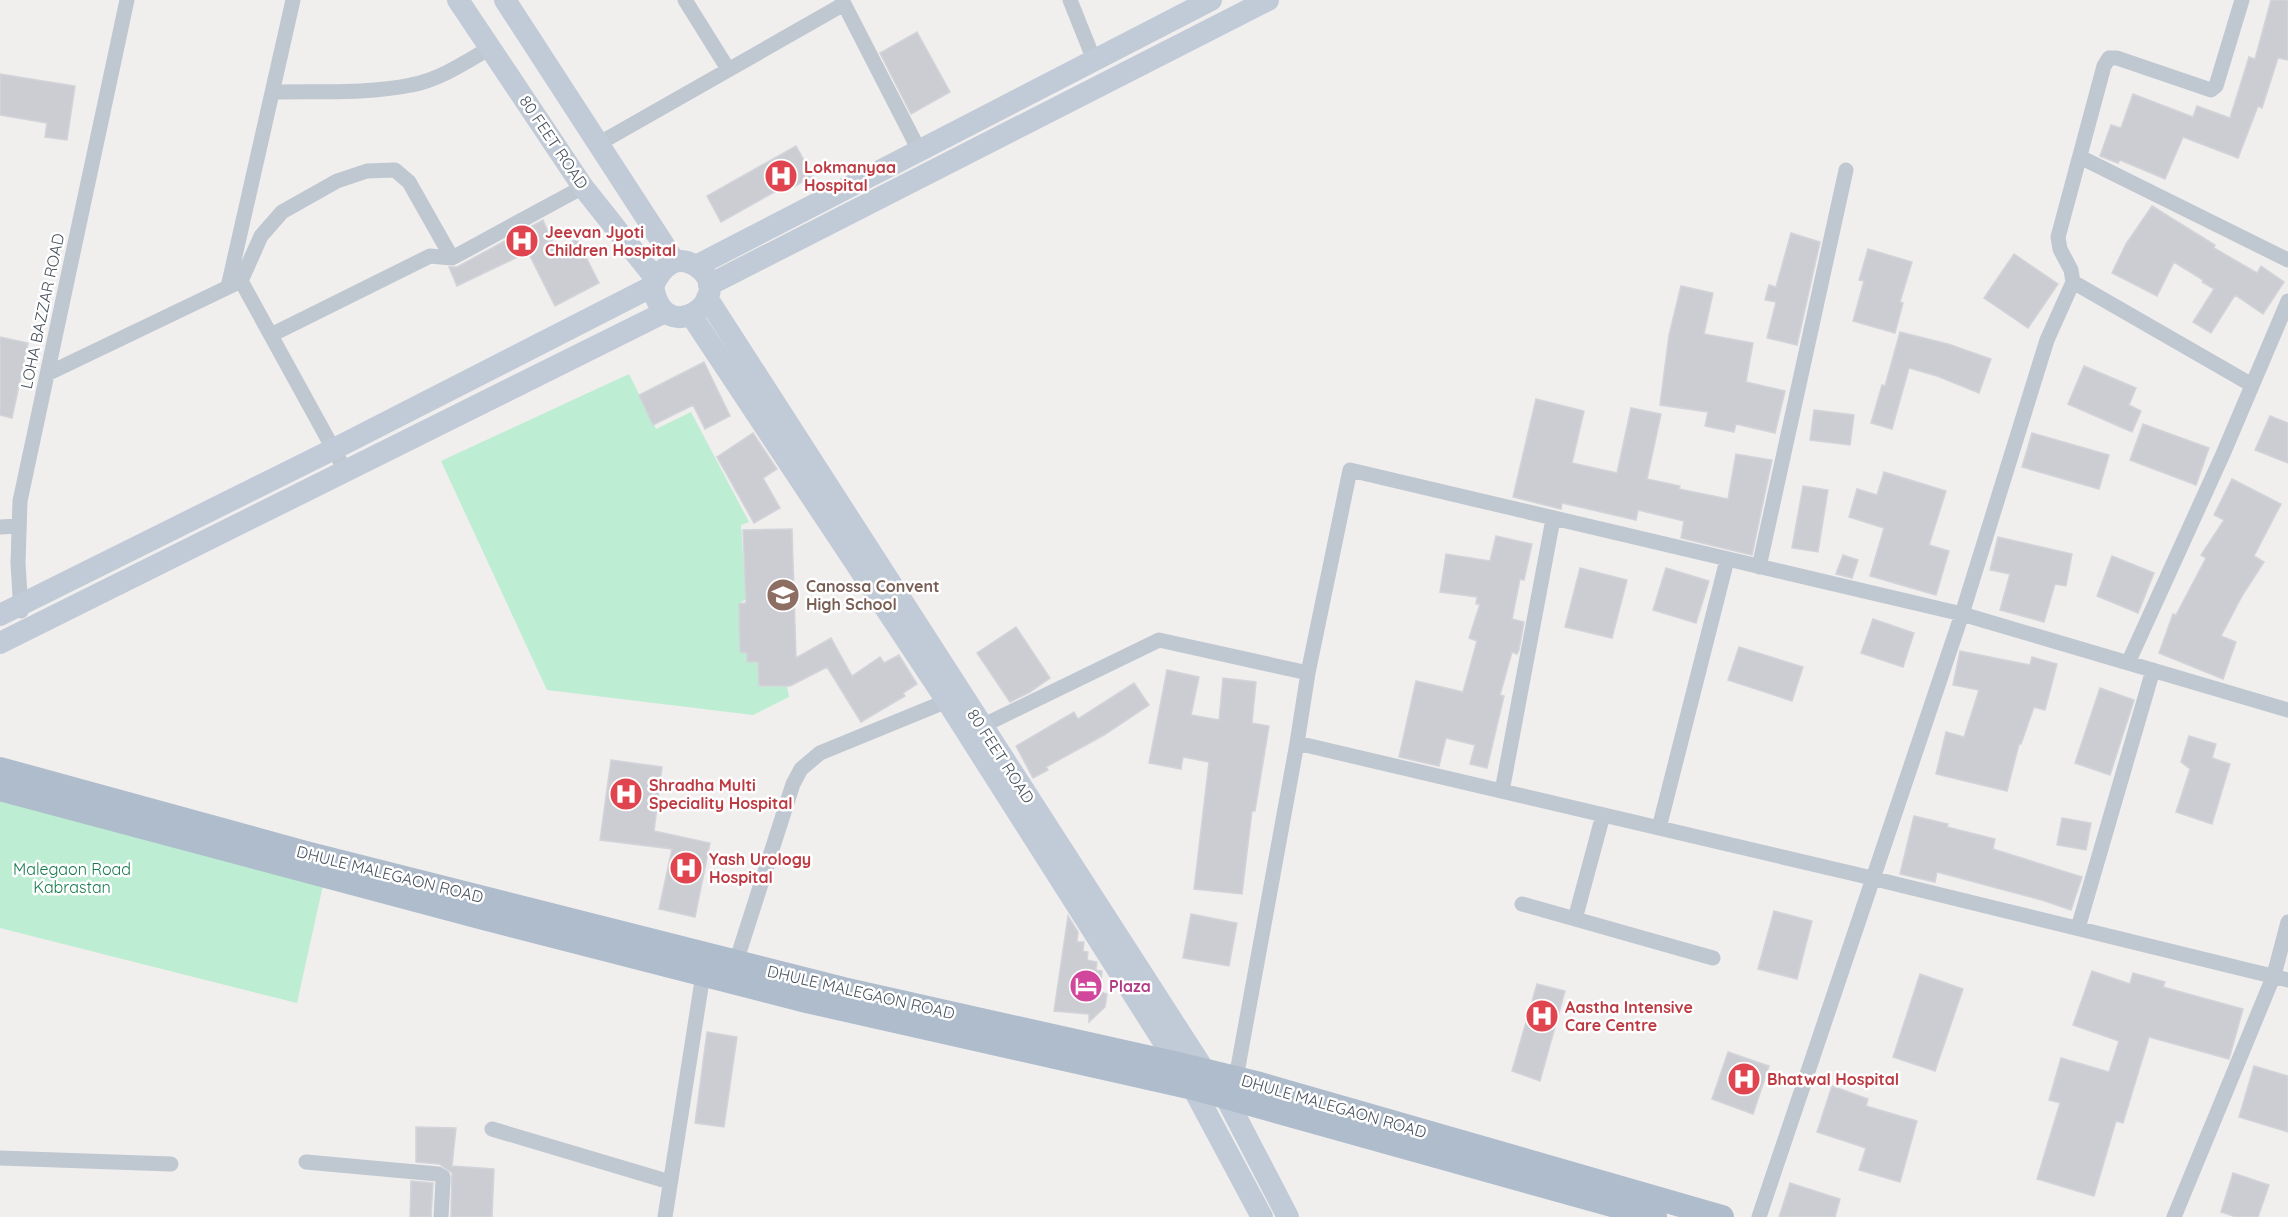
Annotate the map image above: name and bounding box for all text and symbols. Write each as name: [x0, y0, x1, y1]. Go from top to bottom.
street label: 80 FEET ROAD: [515, 91, 593, 193]
place label: Lokmanyaa Hospital: [804, 157, 896, 195]
hospital icon: Lokmanyaa Hospital: [763, 158, 799, 194]
place label: Jeevan Jyoti Children Hospital: [545, 222, 676, 260]
hospital icon: Jeevan Jyoti Children Hospital: [504, 223, 540, 259]
street label: LOHA BAZZAR ROAD: [16, 232, 68, 390]
place label: Canossa Convent High School: [806, 576, 940, 614]
school or university icon: Canossa Convent High School: [765, 577, 801, 613]
street label: 80 FEET ROAD: [963, 705, 1039, 807]
place label: Shradha Multi Speciality Hospital: [649, 775, 793, 813]
hospital icon: Shradha Multi Speciality Hospital: [608, 776, 644, 812]
street label: DHULE MALEGAON ROAD: [295, 841, 485, 907]
place label: Yash Urology Hospital: [709, 849, 811, 887]
hospital icon: Yash Urology Hospital: [668, 850, 704, 886]
park label: Malegaon Road Kabrastan: [13, 859, 131, 897]
street label: DHULE MALEGAON ROAD: [765, 961, 957, 1023]
hotel icon: Plaza: [1068, 968, 1104, 1004]
place label: Plaza: [1109, 976, 1151, 996]
place label: Aastha Intensive Care Centre: [1565, 997, 1693, 1035]
hospital icon: Aastha Intensive Care Centre: [1524, 998, 1560, 1034]
hospital icon: Bhatwal Hospital: [1726, 1061, 1762, 1097]
place label: Bhatwal Hospital: [1767, 1069, 1899, 1089]
street label: DHULE MALEGAON ROAD: [1239, 1070, 1429, 1142]

